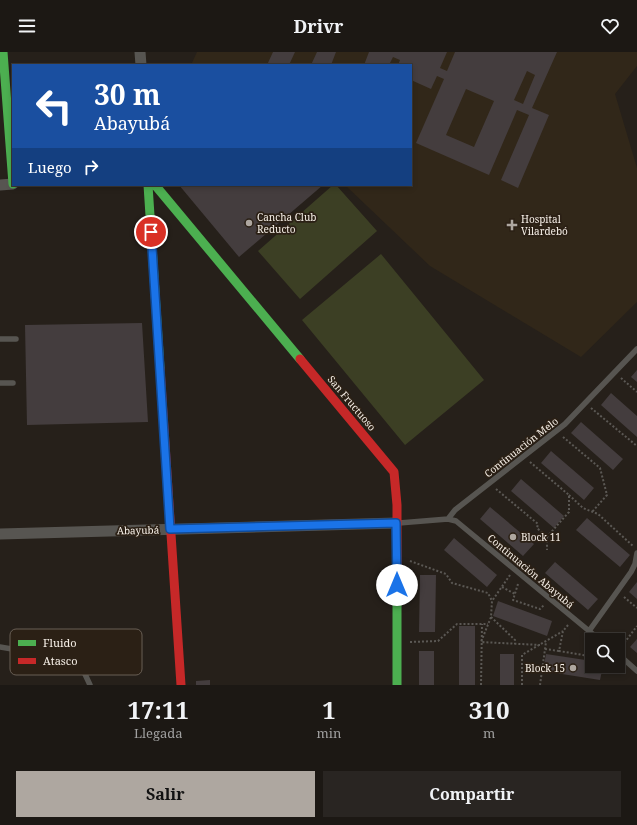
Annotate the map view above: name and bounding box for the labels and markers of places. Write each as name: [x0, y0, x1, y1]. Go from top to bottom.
place label: Cancha Club Reducto: [257, 210, 316, 236]
place label: Hospital Vilardebó: [521, 212, 568, 238]
pin: [134, 215, 168, 249]
marker: Cancha Club Reducto: [244, 218, 254, 228]
marker: Hospital Vilardebó: [506, 219, 518, 231]
place label: Block 11: [521, 530, 561, 544]
marker: Block 11: [508, 532, 518, 542]
place label: Block 15: [525, 661, 565, 675]
marker: Block 15: [568, 663, 578, 673]

